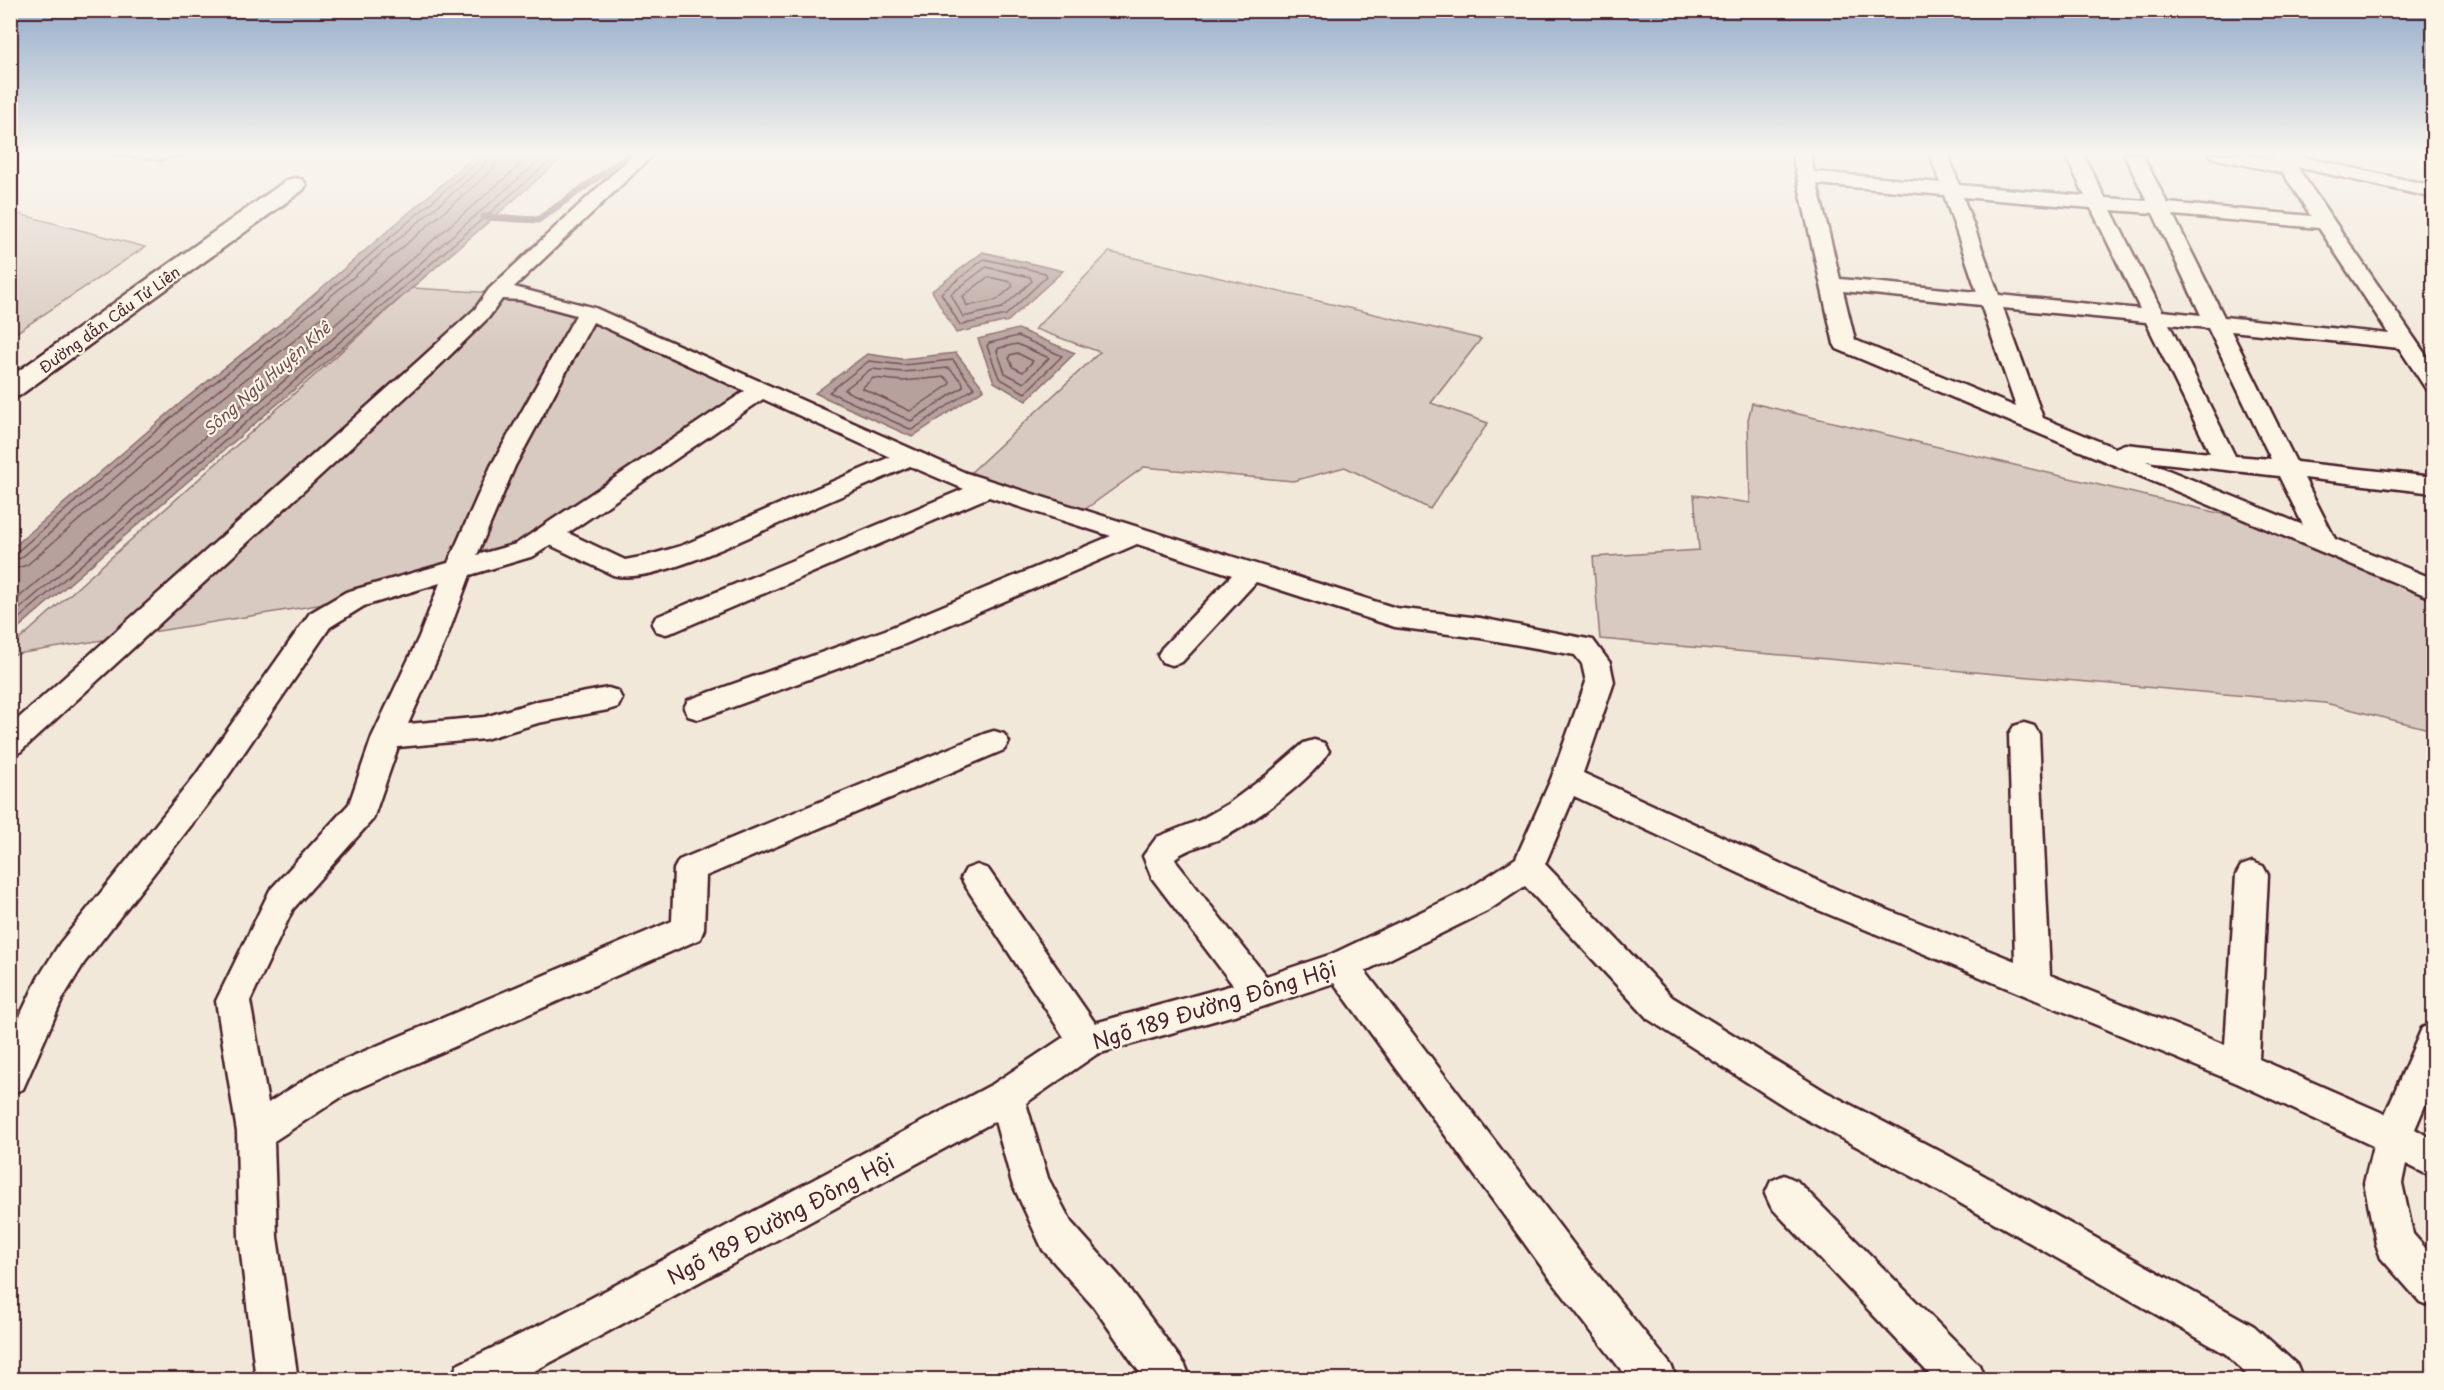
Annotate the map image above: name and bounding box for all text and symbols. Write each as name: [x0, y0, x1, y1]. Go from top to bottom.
street label: Đường dẫn Cầu Tứ Liên: [34, 260, 184, 378]
water label: Sông Ngũ Huyện Khê: [197, 314, 337, 440]
street label: Ngõ 189 Đường Đông Hội: [1088, 952, 1340, 1056]
street label: Ngõ 189 Đường Đông Hội: [660, 1144, 900, 1292]

